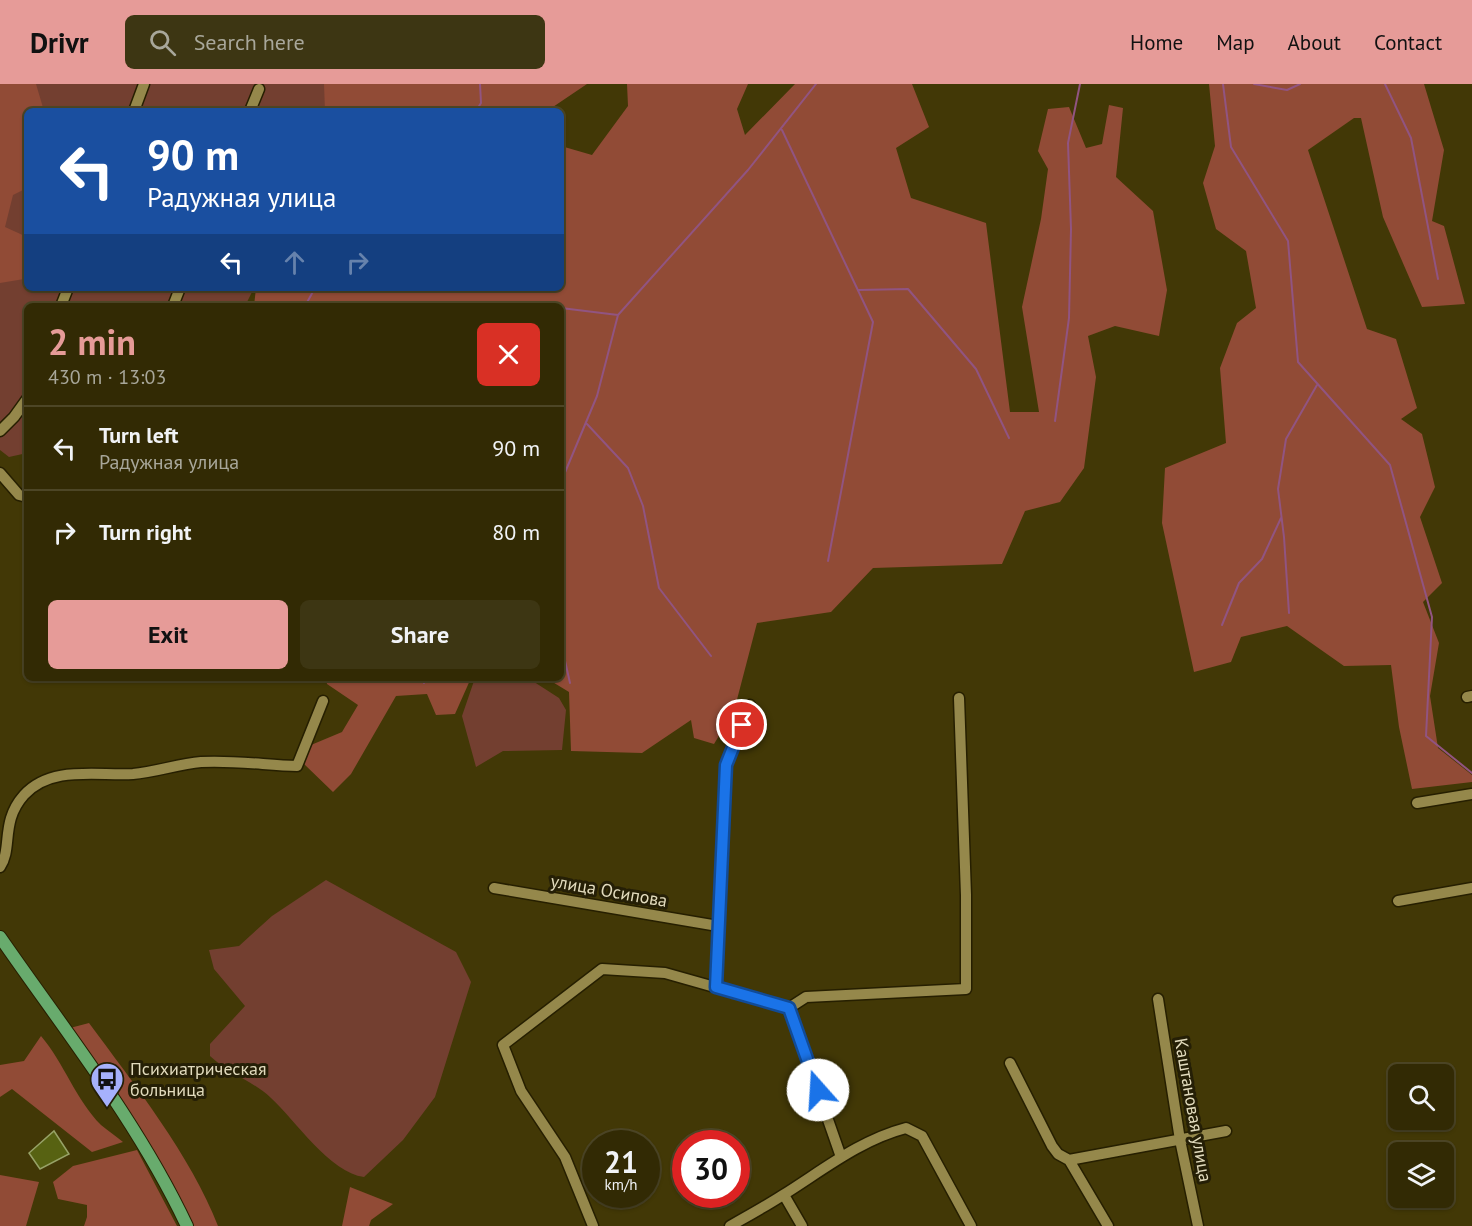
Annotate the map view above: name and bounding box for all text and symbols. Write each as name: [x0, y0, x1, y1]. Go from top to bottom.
search box: [125, 15, 545, 69]
text: Drivr: [30, 24, 89, 61]
icon: search: [146, 26, 179, 59]
text: Search here: [194, 28, 305, 56]
text: Home: [1130, 29, 1183, 56]
text: Map: [1216, 29, 1255, 56]
text: About: [1288, 29, 1341, 56]
text: Contact: [1374, 29, 1442, 56]
text: 90 m: [147, 127, 239, 182]
icon: left: [48, 132, 126, 210]
text: Радужная улица: [147, 180, 336, 214]
icon: left: [215, 246, 248, 279]
icon: ahead: [278, 246, 311, 279]
icon: right: [341, 246, 374, 279]
text: 2 min: [48, 318, 136, 365]
button: close: [477, 323, 540, 386]
text: 430 m · 13:03: [48, 364, 166, 390]
text: Turn left: [99, 421, 179, 449]
icon: left: [48, 432, 81, 465]
text: 90 m: [492, 434, 540, 462]
text: Радужная улица: [99, 449, 239, 475]
icon: right: [48, 516, 81, 549]
text: Turn right: [99, 518, 191, 546]
text: 80 m: [492, 518, 540, 546]
button: Exit: [48, 600, 288, 669]
button: Share: [300, 600, 540, 669]
pin: [716, 699, 767, 750]
icon: arrive: [725, 708, 758, 741]
street label: улица Осипова: [549, 869, 669, 912]
street label: Каштановая улица: [1170, 1036, 1217, 1184]
place label: Психиатрическая больница: [130, 1057, 267, 1101]
position arrow: [786, 1058, 850, 1122]
bus stop icon: Психиатрическая больница: [89, 1061, 125, 1108]
map controls: [1388, 1064, 1454, 1208]
button: search: [1388, 1064, 1454, 1130]
speed limit sign: 30: [672, 1130, 750, 1208]
text: 21: [604, 1142, 638, 1181]
button: layers: [1388, 1142, 1454, 1208]
text: km/h: [605, 1175, 637, 1194]

